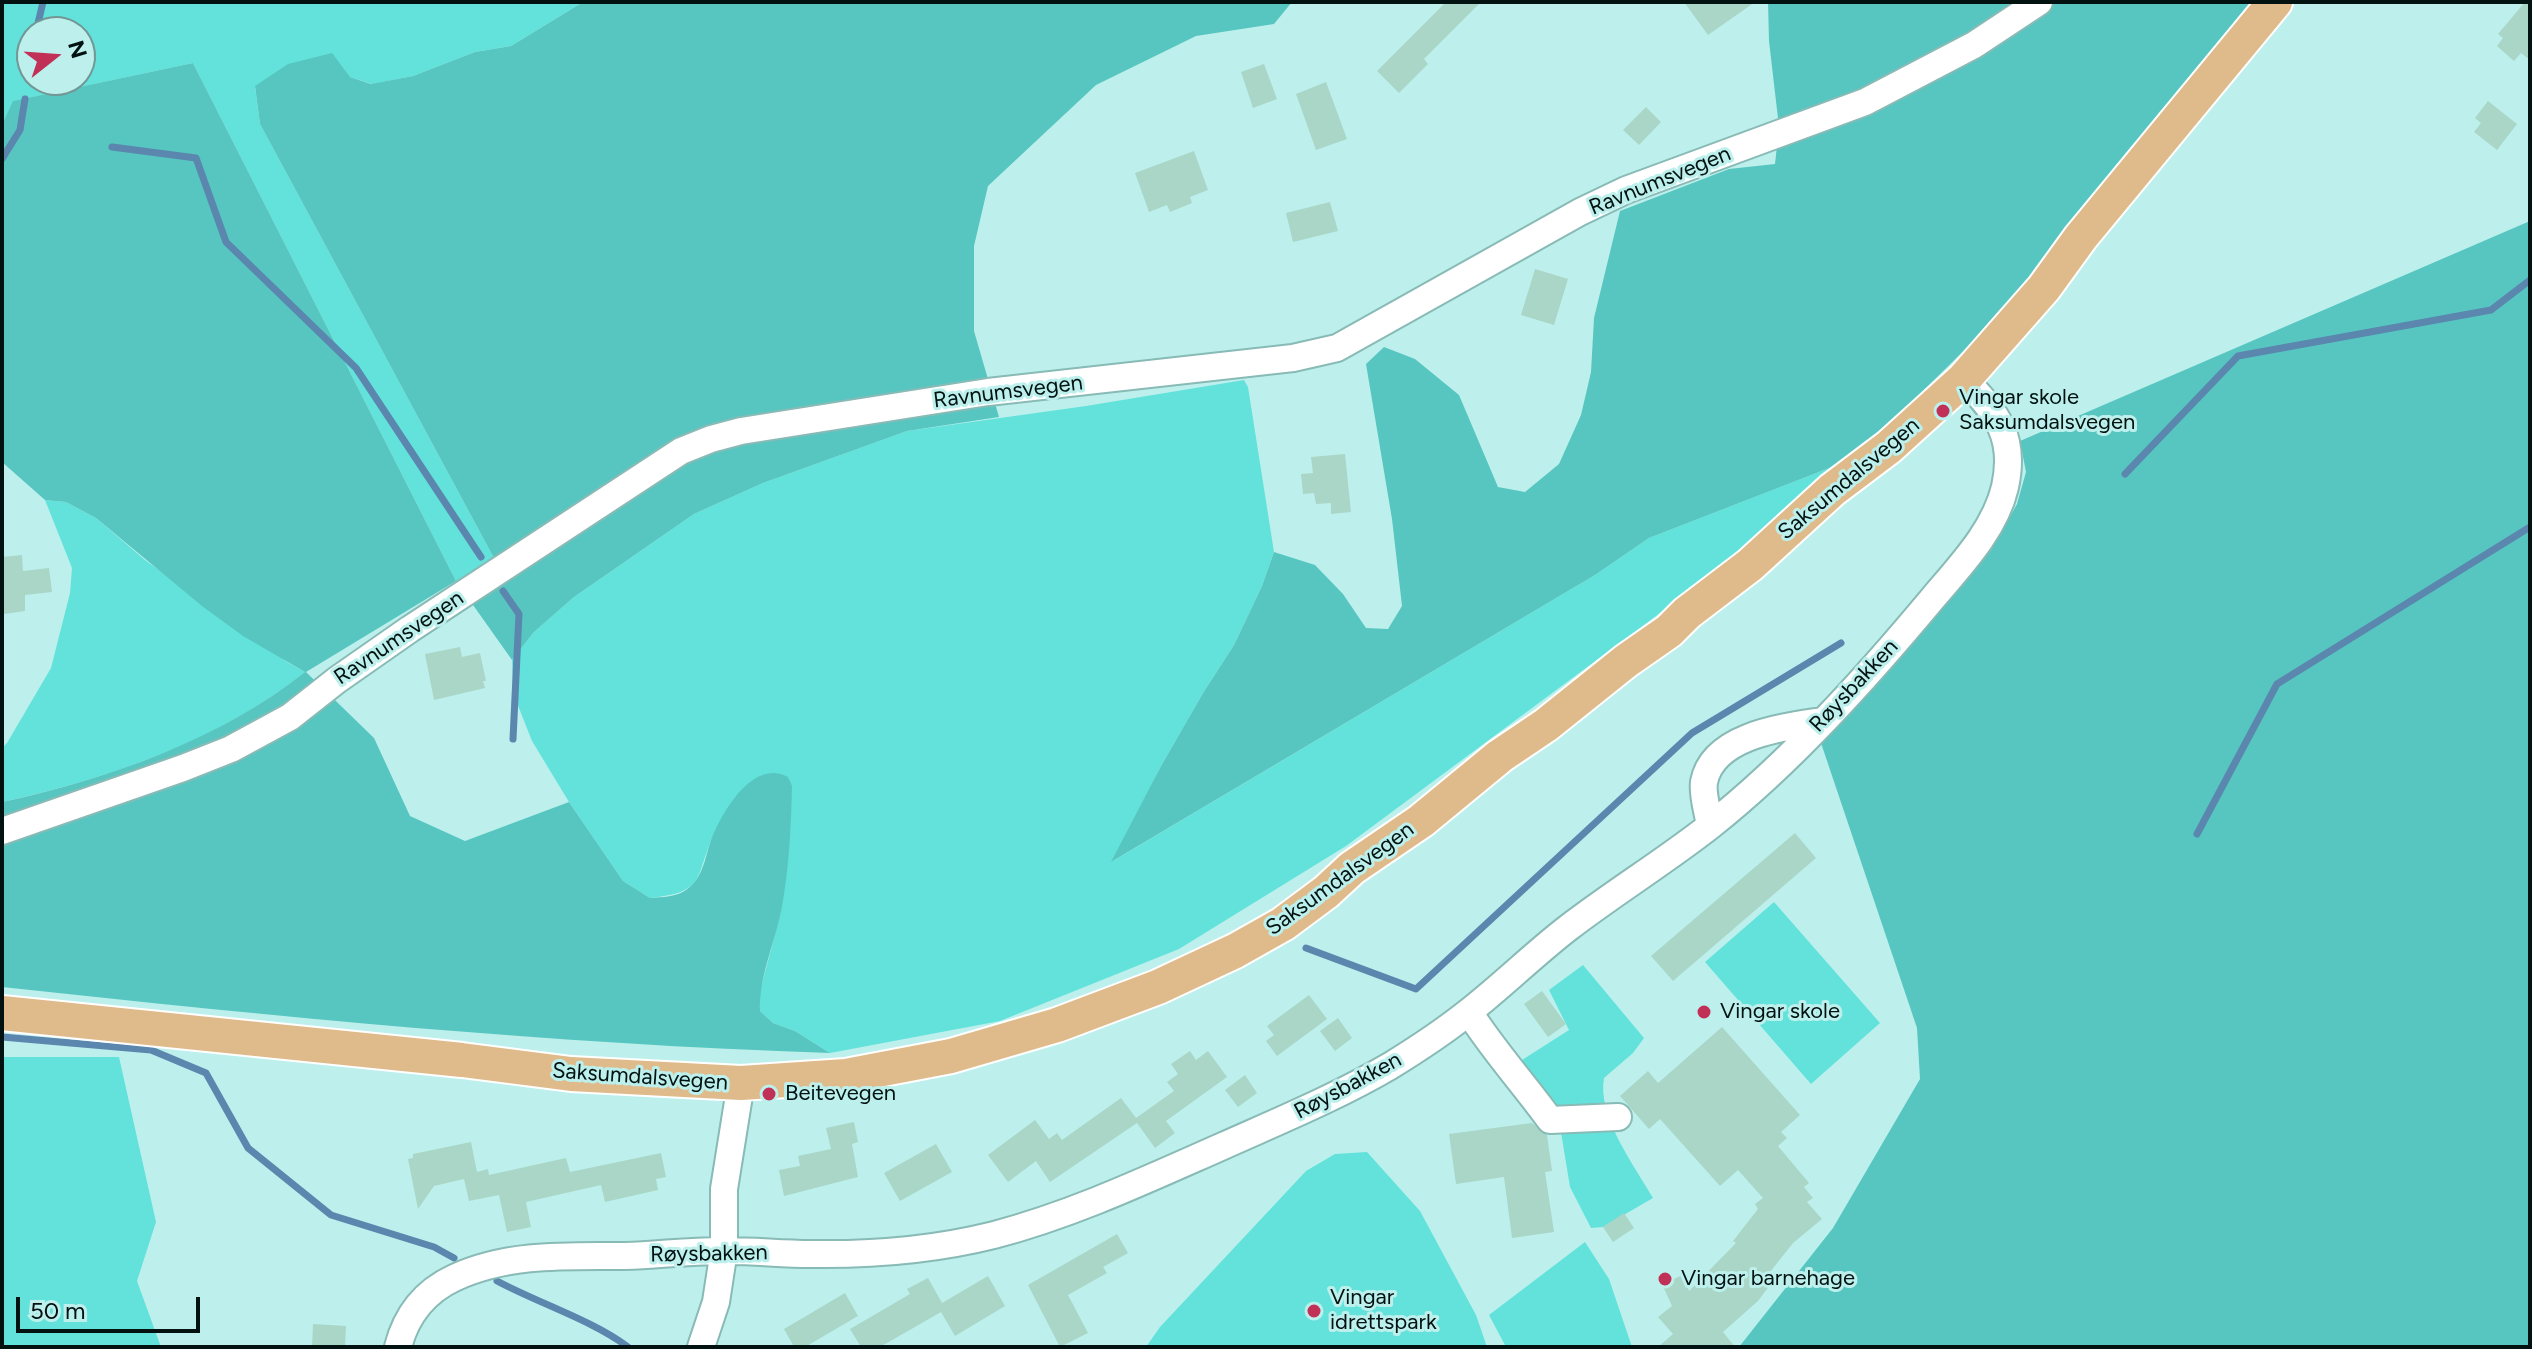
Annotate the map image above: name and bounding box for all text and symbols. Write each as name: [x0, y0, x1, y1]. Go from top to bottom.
north arrow: [16, 16, 96, 96]
text: N: [62, 37, 93, 61]
street label: Ravnumsvegen: [1585, 141, 1735, 221]
street label: Ravnumsvegen: [932, 370, 1084, 414]
place label: Vingar skole Saksumdalsvegen: [1959, 385, 2135, 436]
marker: Vingar skole Saksumdalsvegen: [1934, 402, 1952, 420]
street label: Saksumdalsvegen: [1773, 412, 1925, 546]
street label: Ravnumsvegen: [329, 585, 469, 691]
street label: Røysbakken: [1804, 634, 1904, 738]
street label: Saksumdalsvegen: [1261, 817, 1419, 941]
place label: Vingar skole: [1720, 999, 1840, 1025]
marker: Vingar skole: [1695, 1003, 1713, 1021]
street label: Røysbakken: [1290, 1047, 1406, 1125]
street label: Saksumdalsvegen: [551, 1058, 729, 1096]
place label: Beitevegen: [785, 1081, 896, 1107]
marker: Beitevegen: [760, 1085, 778, 1103]
street label: Røysbakken: [650, 1240, 768, 1268]
place label: Vingar barnehage: [1681, 1266, 1855, 1292]
marker: Vingar barnehage: [1656, 1270, 1674, 1288]
scale bar: [20, 1281, 204, 1331]
place label: Vingar idrettspark: [1330, 1285, 1437, 1336]
text: 50 m: [30, 1296, 86, 1325]
marker: Vingar idrettspark: [1305, 1302, 1323, 1320]

